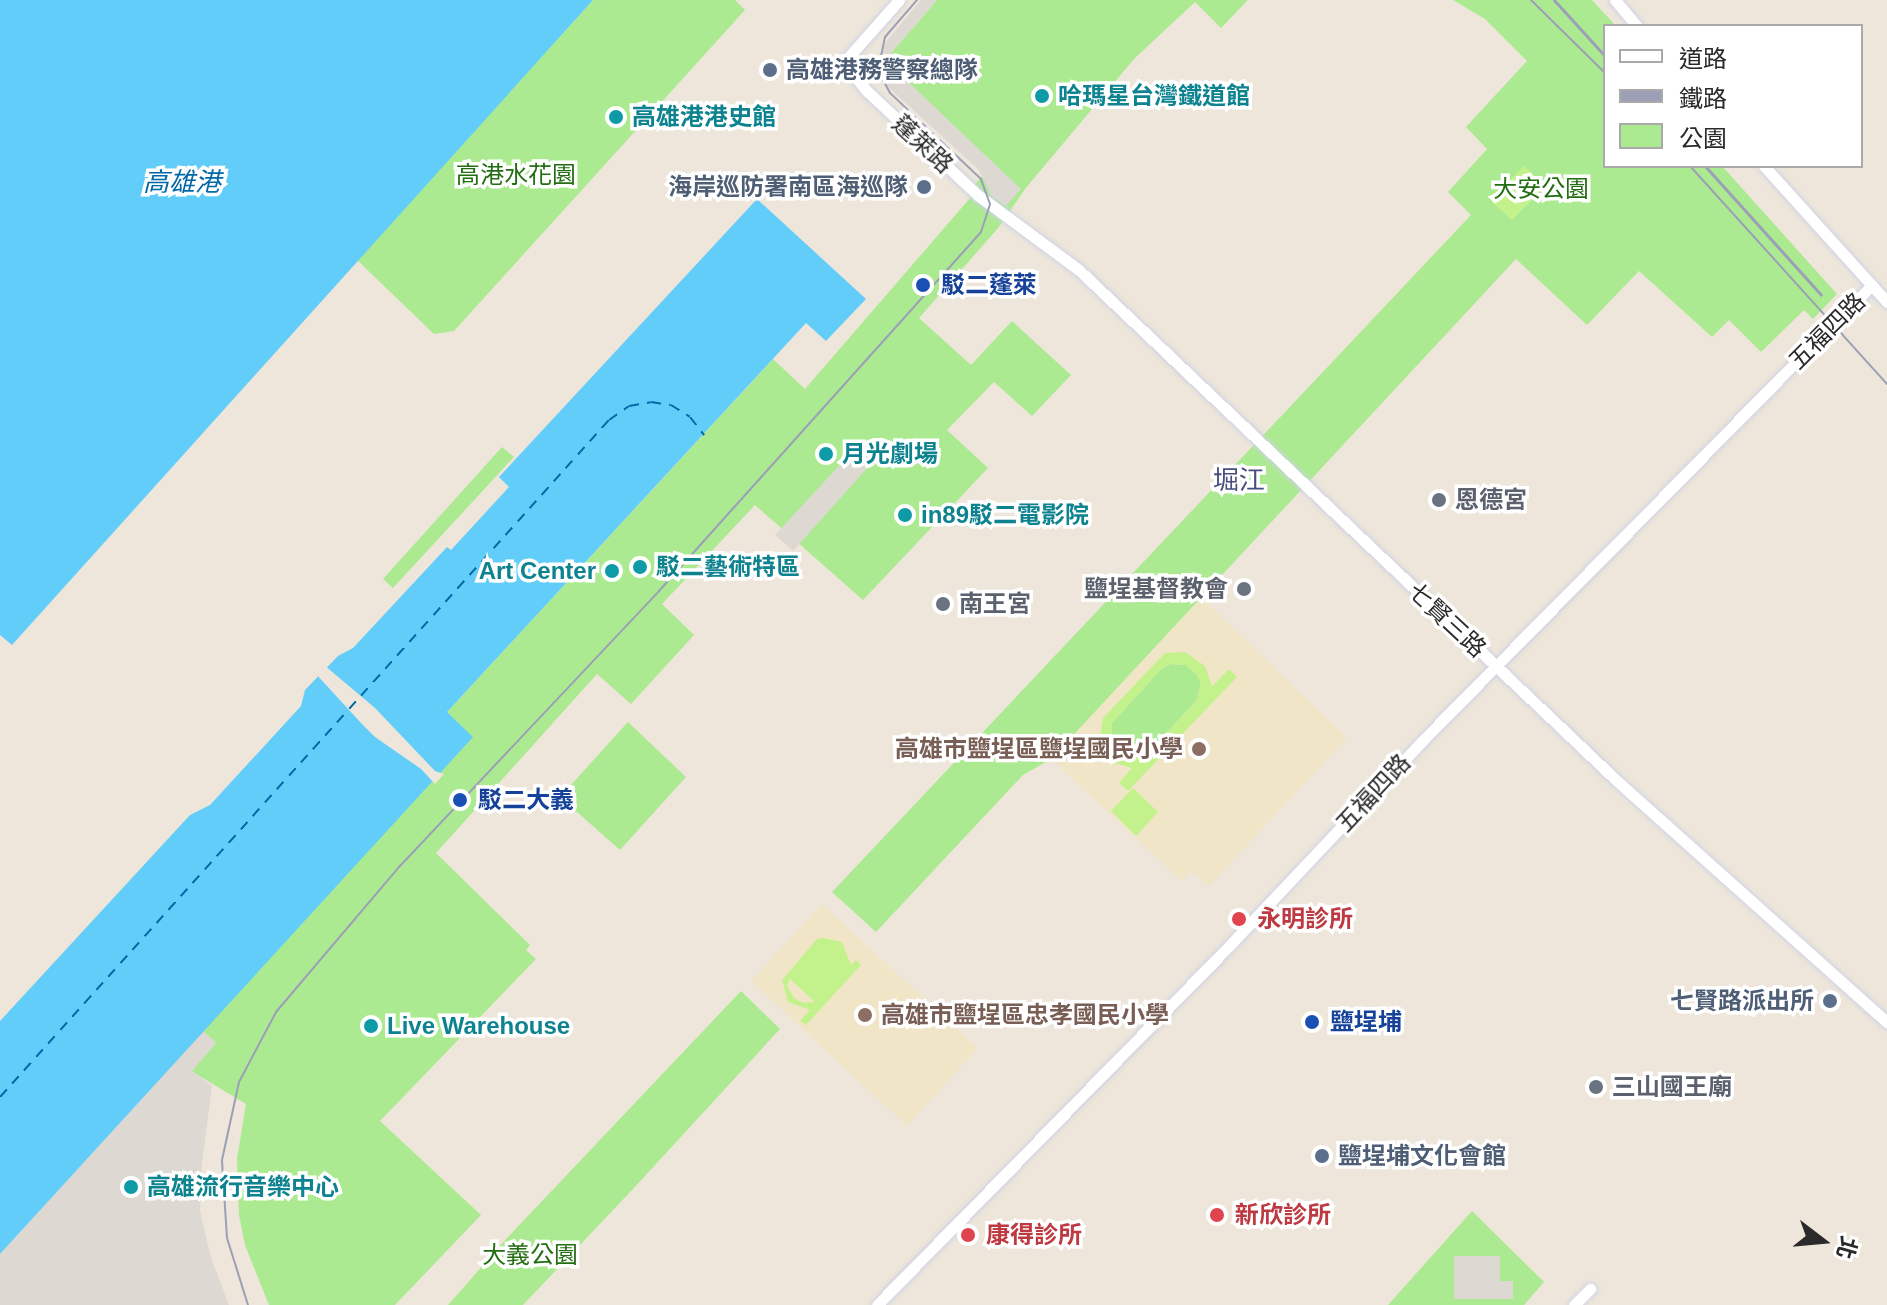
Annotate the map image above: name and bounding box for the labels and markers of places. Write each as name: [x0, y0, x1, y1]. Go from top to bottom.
place label: 高雄港務警察總隊: [786, 56, 978, 84]
marker: 高雄港務警察總隊: [761, 61, 779, 79]
place label: 哈瑪星台灣鐵道館: [1058, 82, 1250, 110]
marker: 哈瑪星台灣鐵道館: [1033, 87, 1051, 105]
place label: 高雄港港史館: [632, 103, 776, 131]
marker: 高雄港港史館: [607, 108, 625, 126]
place label: 海岸巡防署南區海巡隊: [668, 173, 908, 201]
marker: 海岸巡防署南區海巡隊: [915, 178, 933, 196]
place label: 駁二蓬萊: [941, 271, 1037, 299]
marker: 駁二蓬萊: [912, 274, 934, 296]
place label: 月光劇場: [842, 440, 938, 468]
marker: 月光劇場: [817, 445, 835, 463]
place label: 恩德宮: [1455, 486, 1527, 514]
marker: 恩德宮: [1430, 491, 1448, 509]
place label: in89駁二電影院: [921, 501, 1089, 529]
marker: in89駁二電影院: [896, 506, 914, 524]
place label: 駁二藝術特區: [656, 553, 800, 581]
place label: Art Center: [479, 557, 596, 585]
marker: 駁二藝術特區: [631, 558, 649, 576]
marker: Art Center: [603, 562, 621, 580]
place label: 鹽埕基督教會: [1084, 575, 1228, 603]
marker: 鹽埕基督教會: [1235, 580, 1253, 598]
place label: 南王宮: [959, 590, 1031, 618]
marker: 南王宮: [934, 595, 952, 613]
place label: 高雄市鹽埕區鹽埕國民小學: [895, 735, 1183, 763]
marker: 高雄市鹽埕區鹽埕國民小學: [1190, 740, 1208, 758]
place label: 駁二大義: [478, 786, 574, 814]
marker: 駁二大義: [449, 789, 471, 811]
place label: 永明診所: [1257, 905, 1353, 933]
marker: 永明診所: [1228, 908, 1250, 930]
place label: 七賢路派出所: [1670, 987, 1814, 1015]
marker: 七賢路派出所: [1821, 992, 1839, 1010]
place label: 高雄市鹽埕區忠孝國民小學: [881, 1001, 1169, 1029]
marker: 高雄市鹽埕區忠孝國民小學: [856, 1006, 874, 1024]
place label: 鹽埕埔: [1330, 1008, 1402, 1036]
marker: 鹽埕埔: [1301, 1011, 1323, 1033]
place label: Live Warehouse: [387, 1012, 570, 1040]
marker: Live Warehouse: [362, 1017, 380, 1035]
place label: 三山國王廟: [1612, 1073, 1732, 1101]
marker: 三山國王廟: [1587, 1078, 1605, 1096]
place label: 鹽埕埔文化會館: [1338, 1142, 1506, 1170]
marker: 鹽埕埔文化會館: [1313, 1147, 1331, 1165]
place label: 高雄流行音樂中心: [147, 1173, 339, 1201]
marker: 高雄流行音樂中心: [122, 1178, 140, 1196]
place label: 新欣診所: [1235, 1201, 1331, 1229]
marker: 新欣診所: [1206, 1204, 1228, 1226]
place label: 康得診所: [986, 1221, 1082, 1249]
marker: 康得診所: [957, 1224, 979, 1246]

